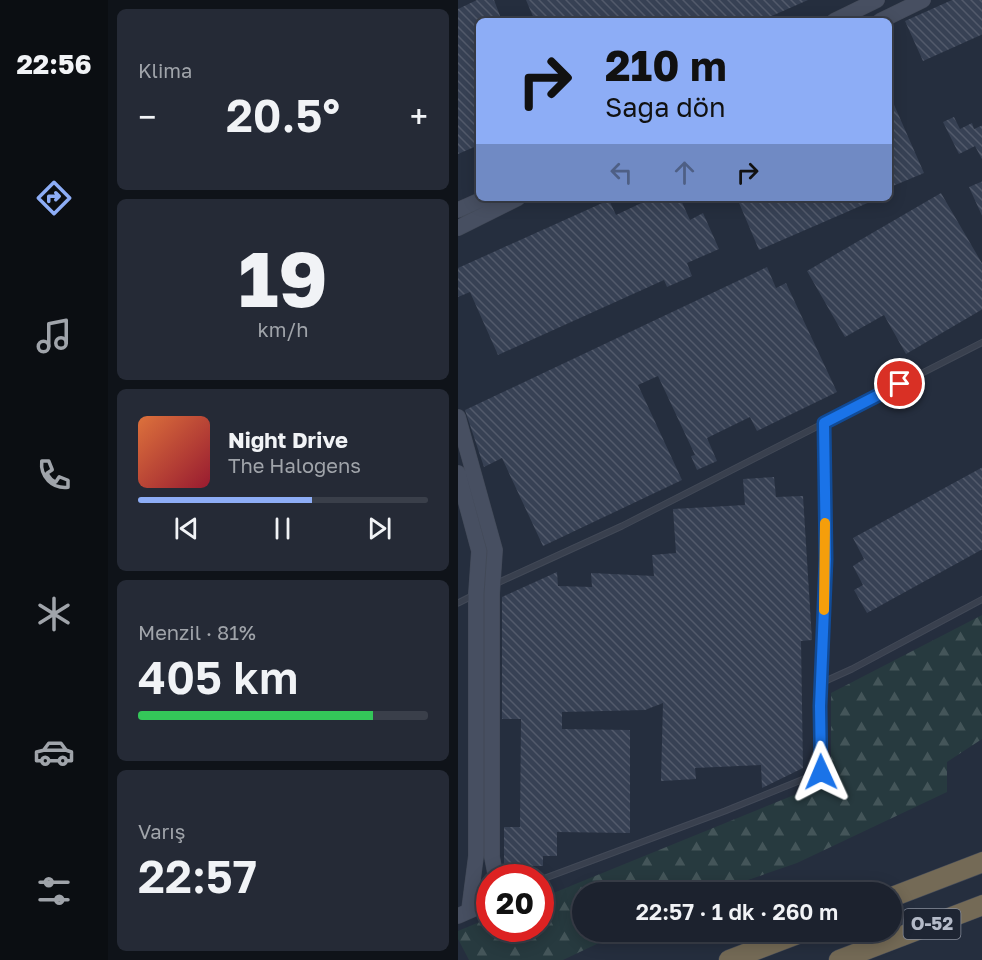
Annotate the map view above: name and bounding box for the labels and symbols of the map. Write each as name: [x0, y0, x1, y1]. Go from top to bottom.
pin: [874, 358, 925, 409]
position arrow: [789, 740, 853, 804]
speed limit sign: 20: [476, 864, 554, 942]
road number: O-52: [904, 909, 960, 939]

